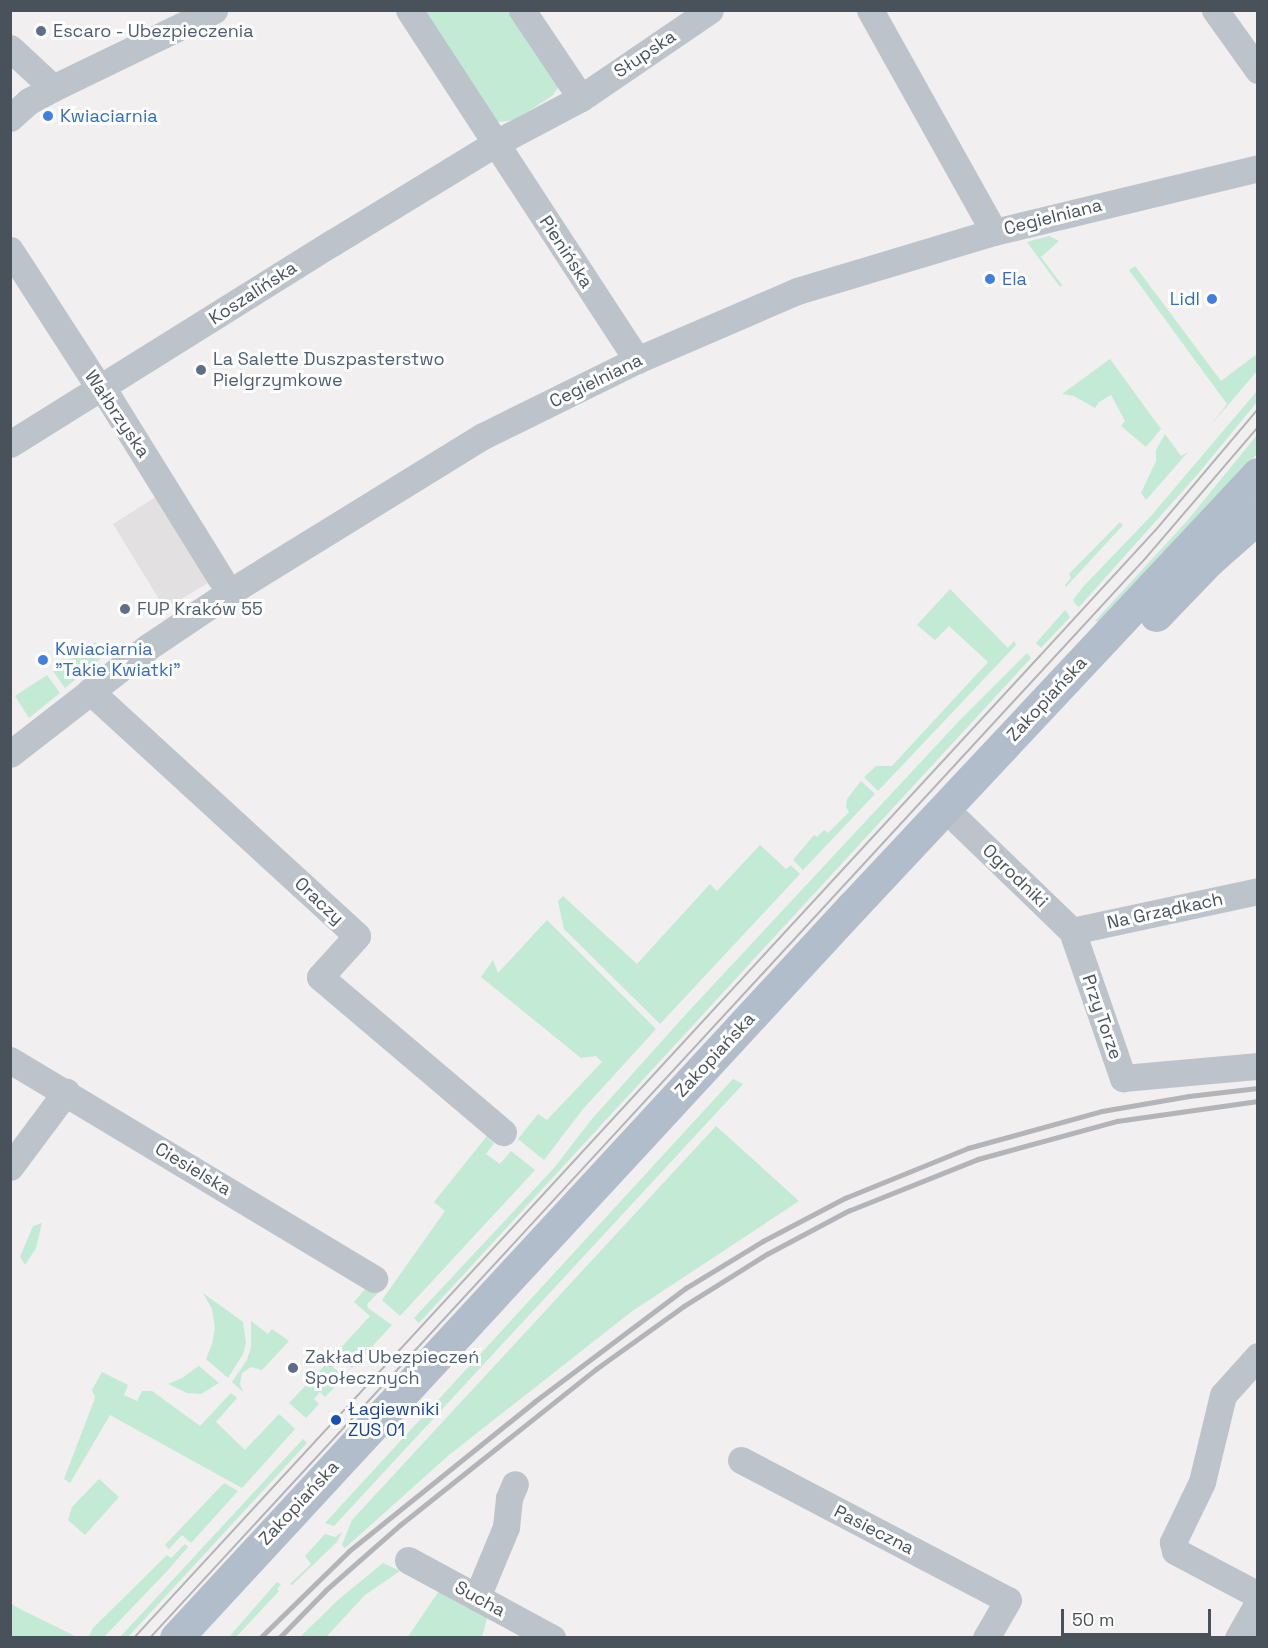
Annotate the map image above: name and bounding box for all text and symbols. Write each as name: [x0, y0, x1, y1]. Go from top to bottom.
place label: Escaro - Ubezpieczenia: [53, 20, 255, 42]
marker: Escaro - Ubezpieczenia: [34, 24, 48, 38]
street label: Słupska: [610, 26, 680, 82]
place label: Kwiaciarnia: [60, 105, 158, 127]
marker: Kwiaciarnia: [41, 109, 55, 123]
street label: Cegielniana: [1002, 194, 1104, 240]
street label: Pienińska: [535, 212, 597, 292]
street label: Koszalińska: [205, 257, 301, 329]
place label: Ela: [1002, 268, 1027, 290]
marker: Ela: [983, 272, 997, 286]
place label: Lidl: [1170, 288, 1200, 310]
marker: Lidl: [1205, 292, 1219, 306]
place label: La Salette Duszpasterstwo Pielgrzymkowe: [213, 349, 445, 392]
street label: Cegielniana: [546, 349, 646, 413]
marker: La Salette Duszpasterstwo Pielgrzymkowe: [194, 363, 208, 377]
street label: Wałbrzyska: [80, 366, 154, 462]
place label: FUP Kraków 55: [137, 598, 263, 620]
marker: FUP Kraków 55: [118, 602, 132, 616]
place label: Kwiaciarnia "Takie Kwiatki": [55, 639, 181, 682]
street label: Zakopiańska: [1002, 652, 1092, 746]
marker: Kwiaciarnia "Takie Kwiatki": [36, 653, 50, 667]
street label: Ogrodniki: [978, 840, 1052, 912]
street label: Oraczy: [290, 873, 348, 929]
street label: Na Grządkach: [1105, 888, 1225, 934]
street label: Przy Torze: [1077, 971, 1127, 1063]
street label: Zakopiańska: [670, 1008, 760, 1102]
street label: Ciesielska: [151, 1138, 235, 1200]
place label: Zakład Ubezpieczeń Społecznych: [305, 1347, 479, 1390]
marker: Zakład Ubezpieczeń Społecznych: [286, 1361, 300, 1375]
place label: Łagiewniki ZUS 01: [348, 1399, 439, 1442]
marker: Łagiewniki ZUS 01: [329, 1413, 343, 1427]
street label: Zakopiańska: [254, 1456, 344, 1550]
street label: Pasieczna: [830, 1501, 918, 1559]
street label: Sucha: [451, 1576, 509, 1622]
scale bar: [1064, 1597, 1214, 1635]
text: 50 m: [1072, 1608, 1114, 1631]

